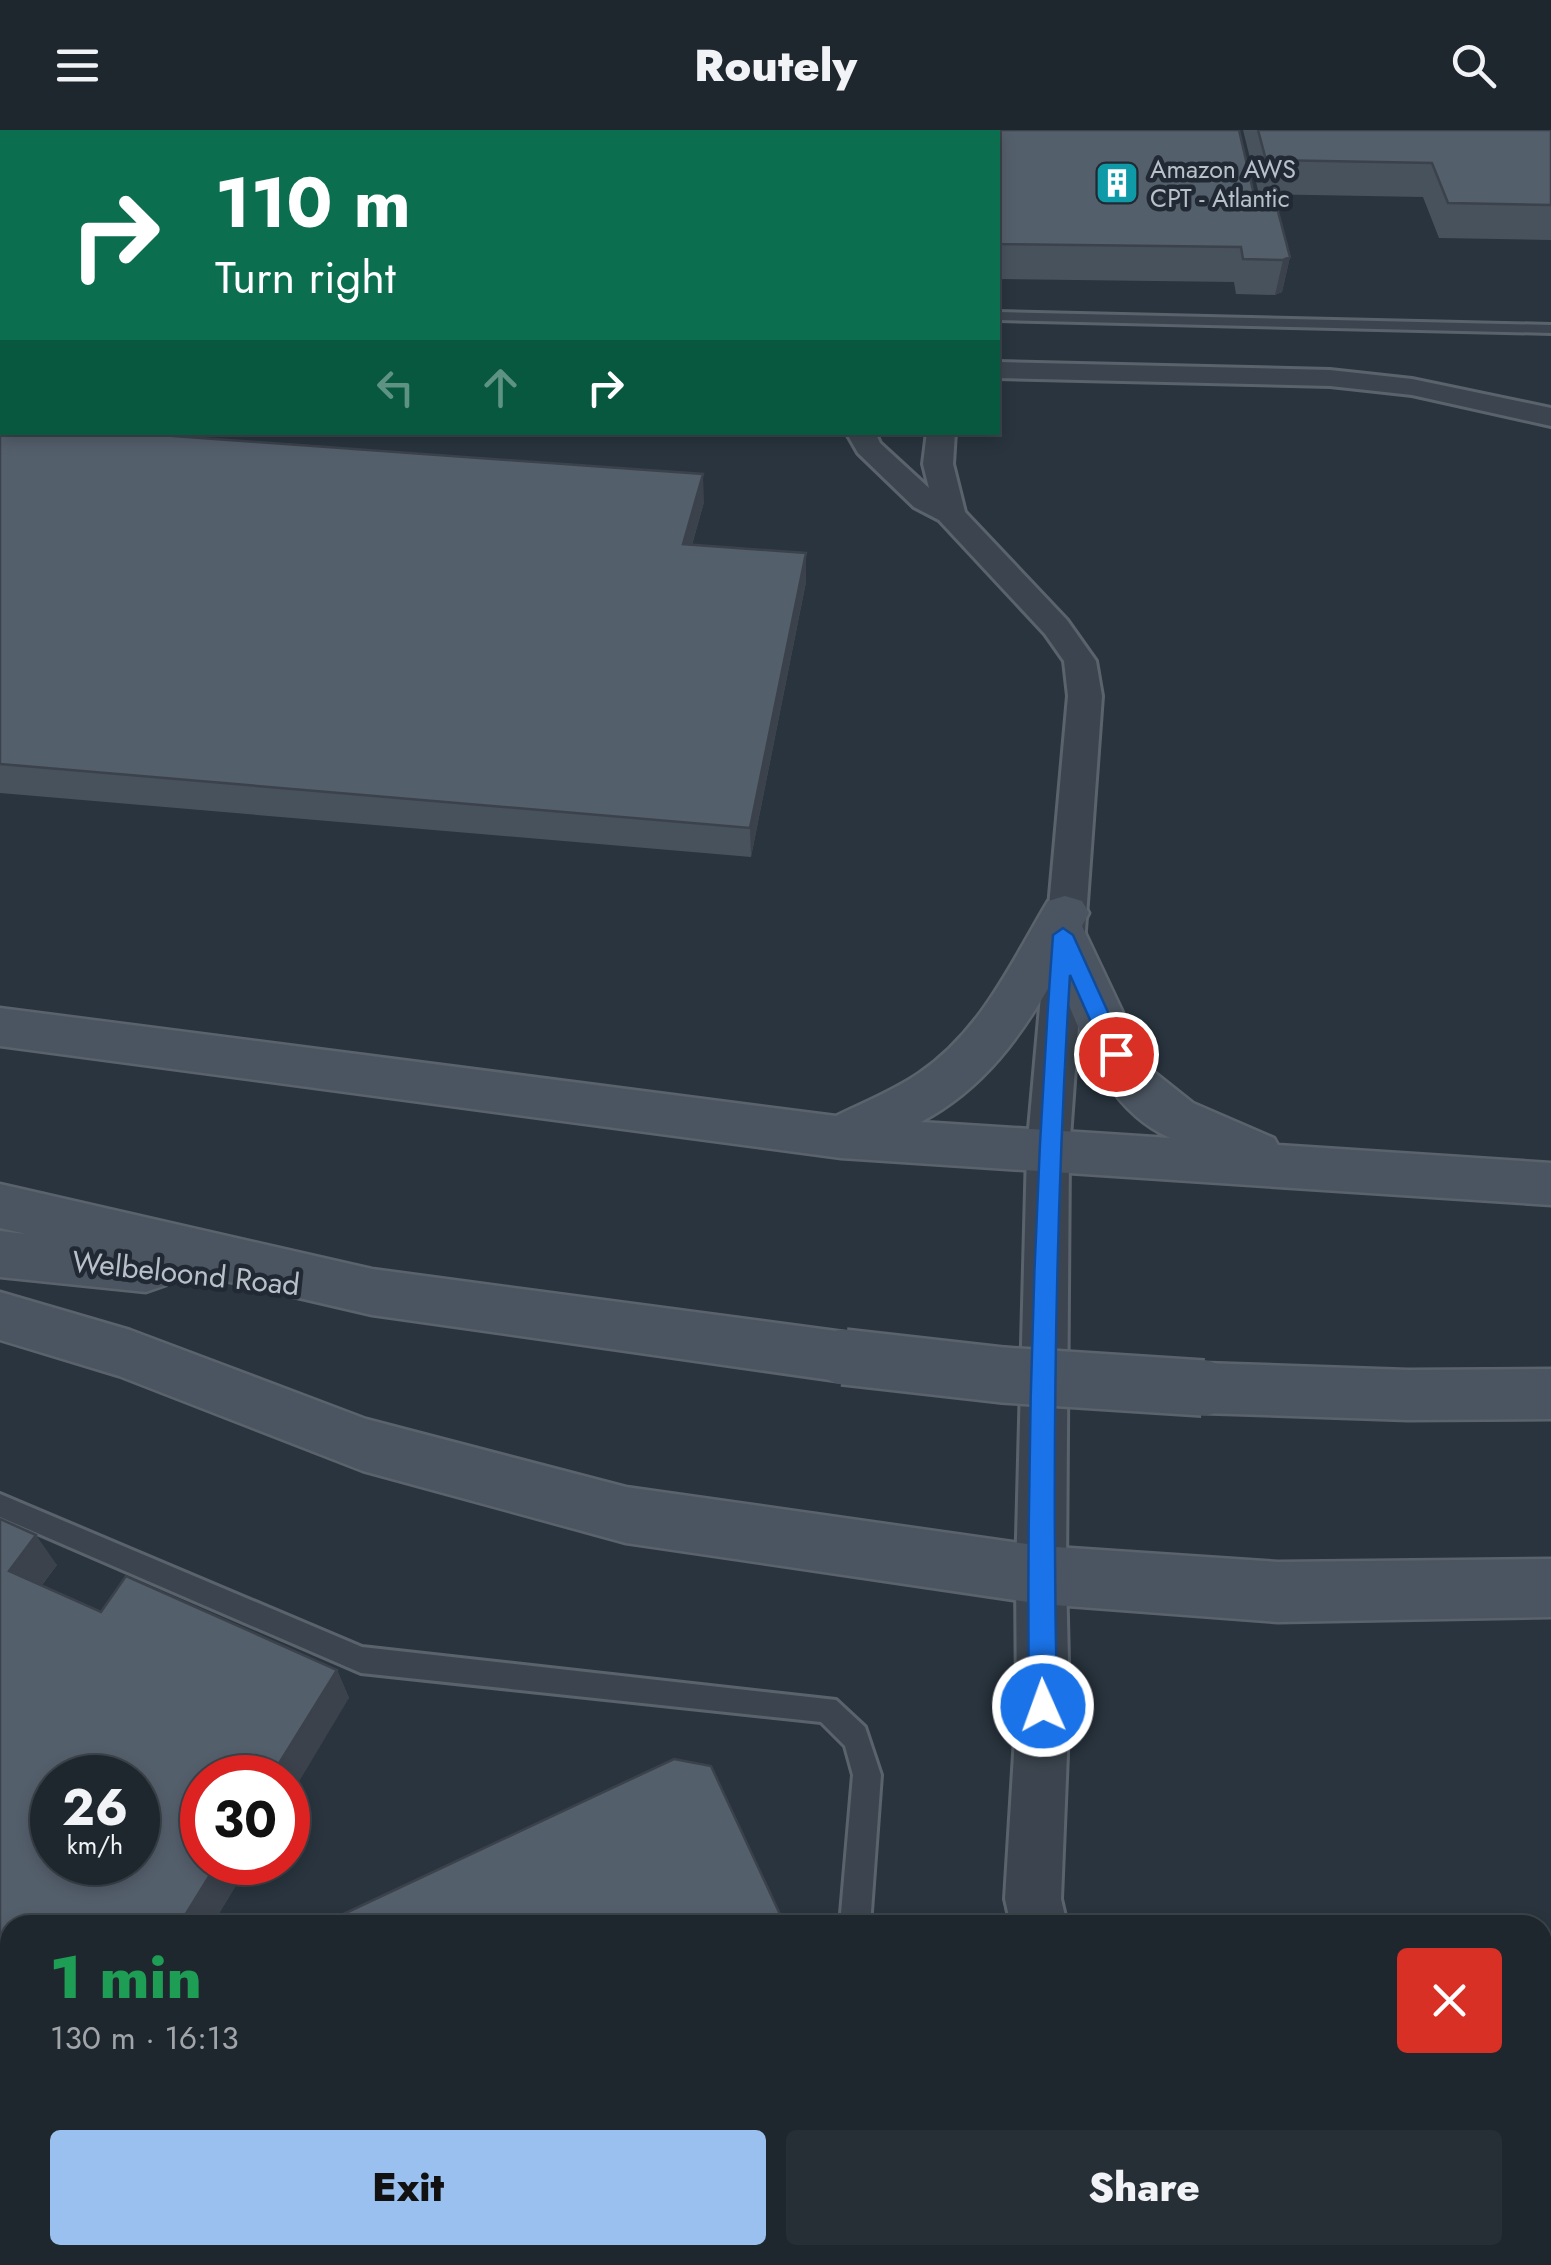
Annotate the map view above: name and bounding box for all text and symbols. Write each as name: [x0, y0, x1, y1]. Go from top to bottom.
text: Routely: [694, 33, 857, 98]
icon: menu: [50, 38, 105, 93]
icon: search: [1446, 38, 1501, 93]
place label: Amazon AWS CPT - Atlantic: [1150, 151, 1296, 216]
text: 110 m: [215, 152, 411, 253]
building icon: Amazon AWS CPT - Atlantic: [1094, 160, 1140, 206]
icon: right: [50, 170, 180, 300]
text: Turn right: [215, 245, 396, 310]
icon: left: [368, 360, 423, 415]
icon: ahead: [473, 360, 528, 415]
icon: right: [578, 360, 633, 415]
pin: [1074, 1012, 1159, 1097]
icon: arrive: [1089, 1027, 1144, 1082]
street label: Welbeloond Road: [70, 1240, 302, 1306]
position arrow: [991, 1654, 1095, 1758]
speed limit sign: 30: [180, 1755, 310, 1885]
text: 26: [62, 1771, 128, 1844]
text: km/h: [67, 1827, 123, 1863]
text: 1 min: [50, 1934, 202, 2021]
button: close: [1397, 1948, 1502, 2053]
text: 130 m · 16:13: [50, 2015, 239, 2061]
button: Exit: [50, 2130, 766, 2245]
button: Share: [786, 2130, 1502, 2245]

